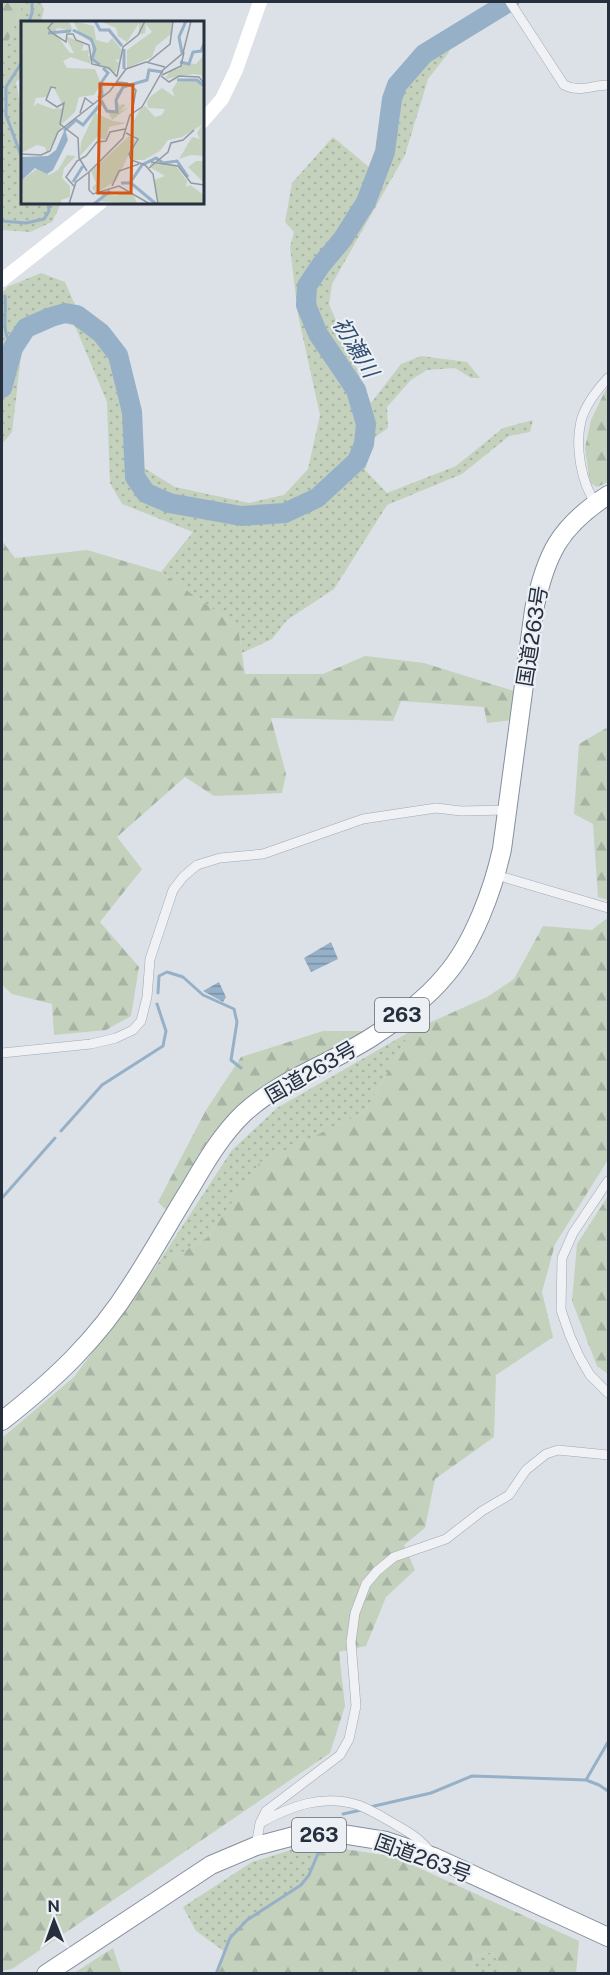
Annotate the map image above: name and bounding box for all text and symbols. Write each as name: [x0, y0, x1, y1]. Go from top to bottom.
inset map: [21, 21, 204, 204]
water label: 初瀬川: [328, 312, 385, 384]
street label: 国道263号: [512, 584, 552, 688]
road number: 263: [375, 998, 429, 1032]
street label: 国道263号: [261, 1036, 361, 1108]
road number: 263: [292, 1818, 346, 1852]
street label: 国道263号: [371, 1829, 475, 1887]
north arrow: [24, 1891, 84, 1951]
text: N: [47, 1897, 60, 1916]

